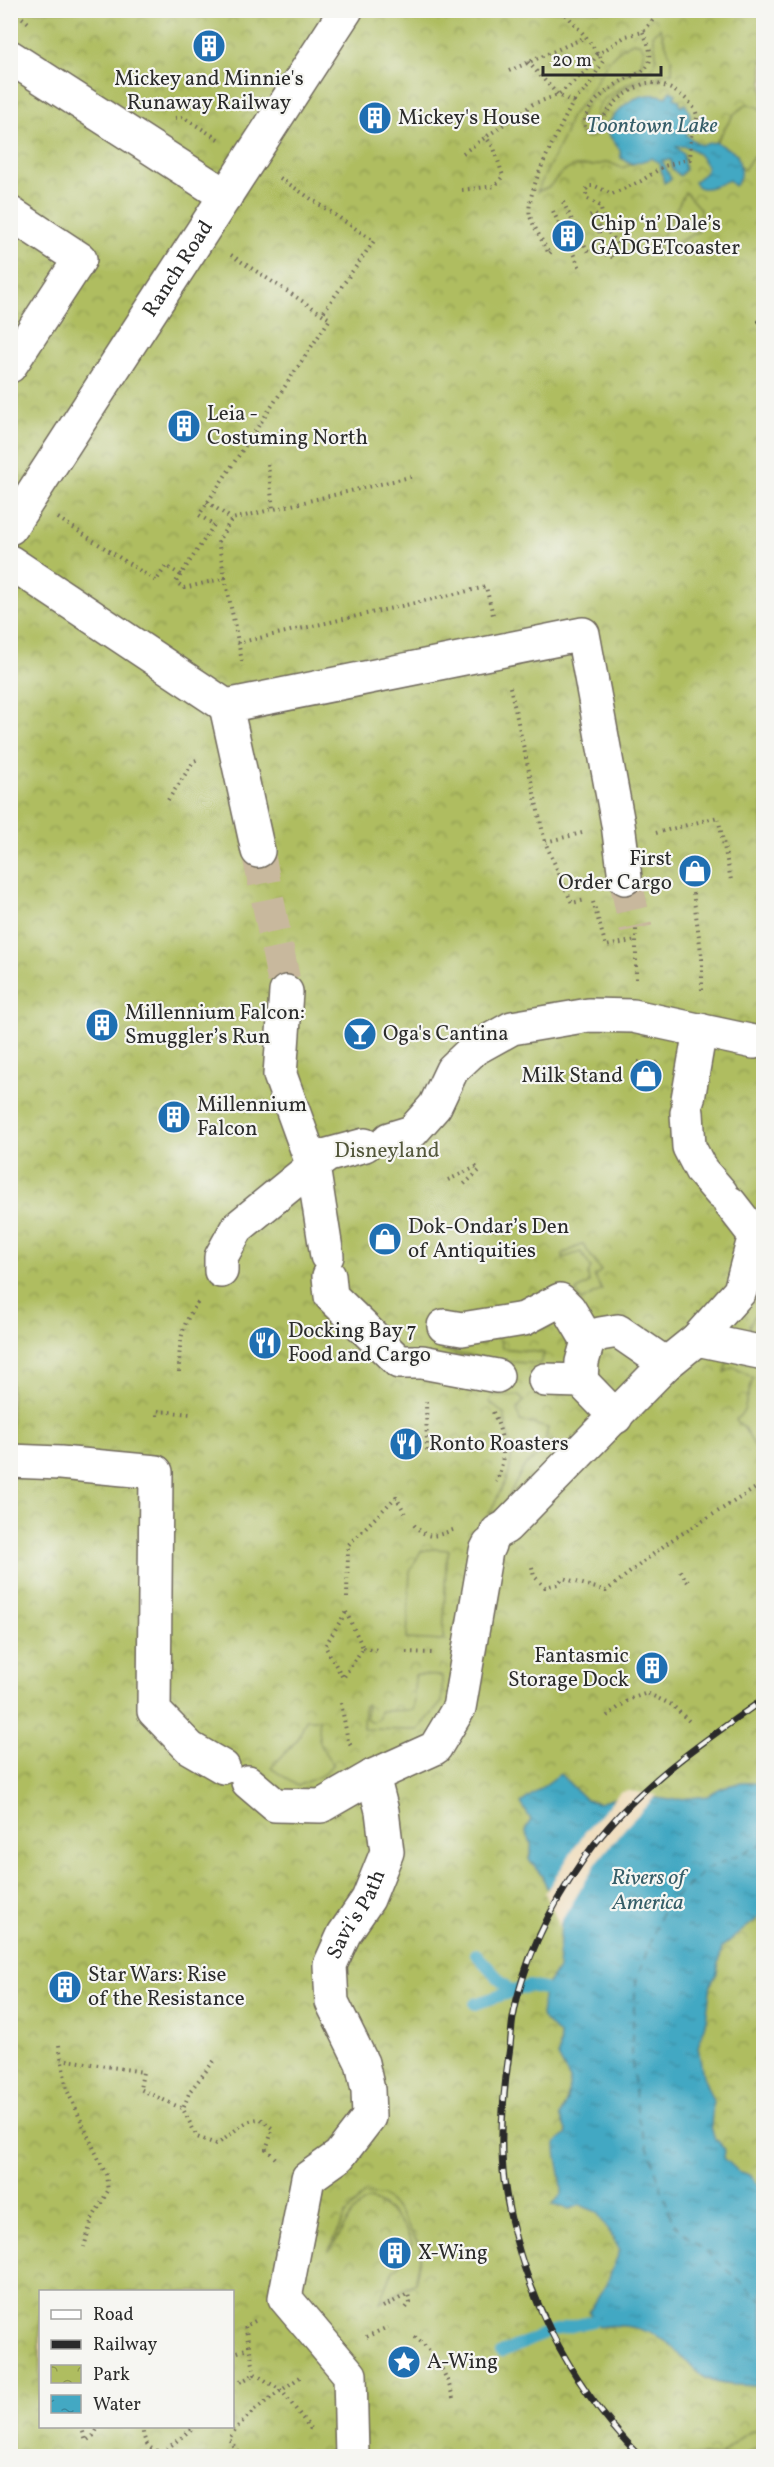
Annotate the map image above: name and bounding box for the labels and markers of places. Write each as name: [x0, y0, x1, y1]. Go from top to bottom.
building icon: Mickey and Minnie's Runaway Railway: [191, 28, 227, 64]
place label: Mickey and Minnie's Runaway Railway: [114, 65, 304, 118]
building icon: Mickey's House: [357, 100, 393, 136]
place label: Mickey's House: [398, 104, 540, 133]
place label: Chip ‘n’ Dale’s GADGETcoaster: [591, 210, 740, 263]
building icon: Chip ‘n’ Dale’s GADGETcoaster: [550, 218, 586, 254]
place label: Leia - Costuming North: [207, 400, 368, 453]
building icon: Leia - Costuming North: [166, 408, 202, 444]
place label: First Order Cargo: [558, 845, 672, 898]
shop icon: First Order Cargo: [677, 853, 713, 889]
place label: Millennium Falcon: Smuggler’s Run: [125, 999, 305, 1052]
building icon: Millennium Falcon: Smuggler’s Run: [84, 1007, 120, 1043]
bar icon: Oga's Cantina: [342, 1016, 378, 1052]
place label: Oga's Cantina: [383, 1020, 509, 1049]
shop icon: Milk Stand: [628, 1058, 664, 1094]
place label: Milk Stand: [521, 1062, 623, 1091]
place label: Millennium Falcon: [197, 1091, 307, 1144]
building icon: Millennium Falcon: [156, 1099, 192, 1135]
place label: Dok-Ondar’s Den of Antiquities: [408, 1213, 569, 1266]
shop icon: Dok-Ondar’s Den of Antiquities: [367, 1221, 403, 1257]
place label: Docking Bay 7 Food and Cargo: [288, 1317, 431, 1370]
restaurant icon: Docking Bay 7 Food and Cargo: [247, 1325, 283, 1361]
restaurant icon: Ronto Roasters: [388, 1426, 424, 1462]
place label: Ronto Roasters: [429, 1430, 569, 1459]
place label: Fantasmic Storage Dock: [508, 1642, 630, 1695]
building icon: Fantasmic Storage Dock: [634, 1650, 670, 1686]
place label: Star Wars: Rise of the Resistance: [88, 1961, 245, 2014]
building icon: Star Wars: Rise of the Resistance: [47, 1969, 83, 2005]
building icon: X-Wing: [377, 2235, 413, 2271]
place label: X-Wing: [418, 2239, 488, 2268]
place icon: A-Wing: [386, 2344, 422, 2380]
place label: A-Wing: [427, 2348, 498, 2377]

